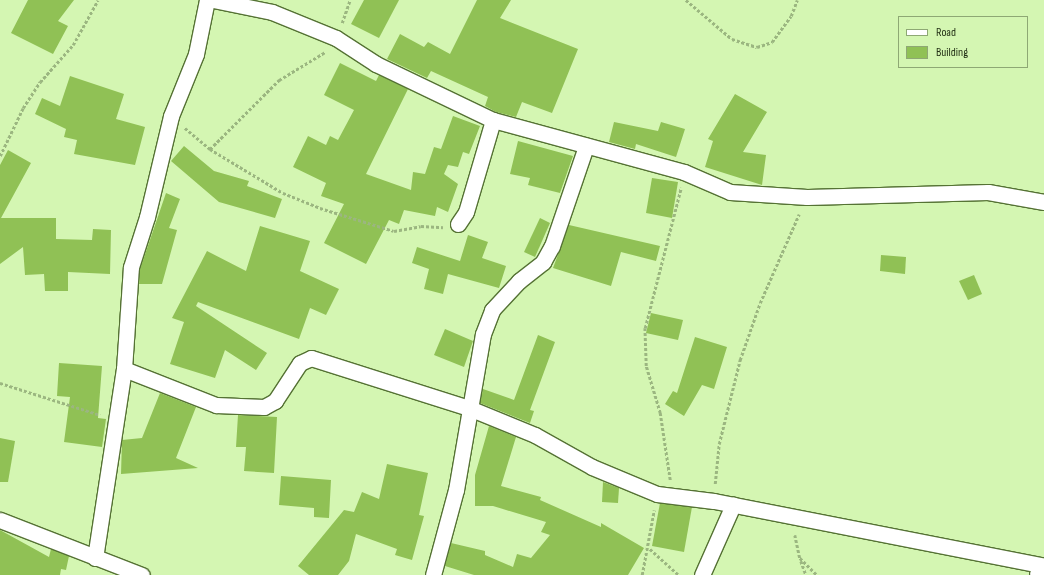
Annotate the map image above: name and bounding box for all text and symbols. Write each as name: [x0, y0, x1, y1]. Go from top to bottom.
legend: [898, 16, 1028, 68]
text: Road: [936, 25, 956, 40]
text: Building: [936, 45, 968, 60]

